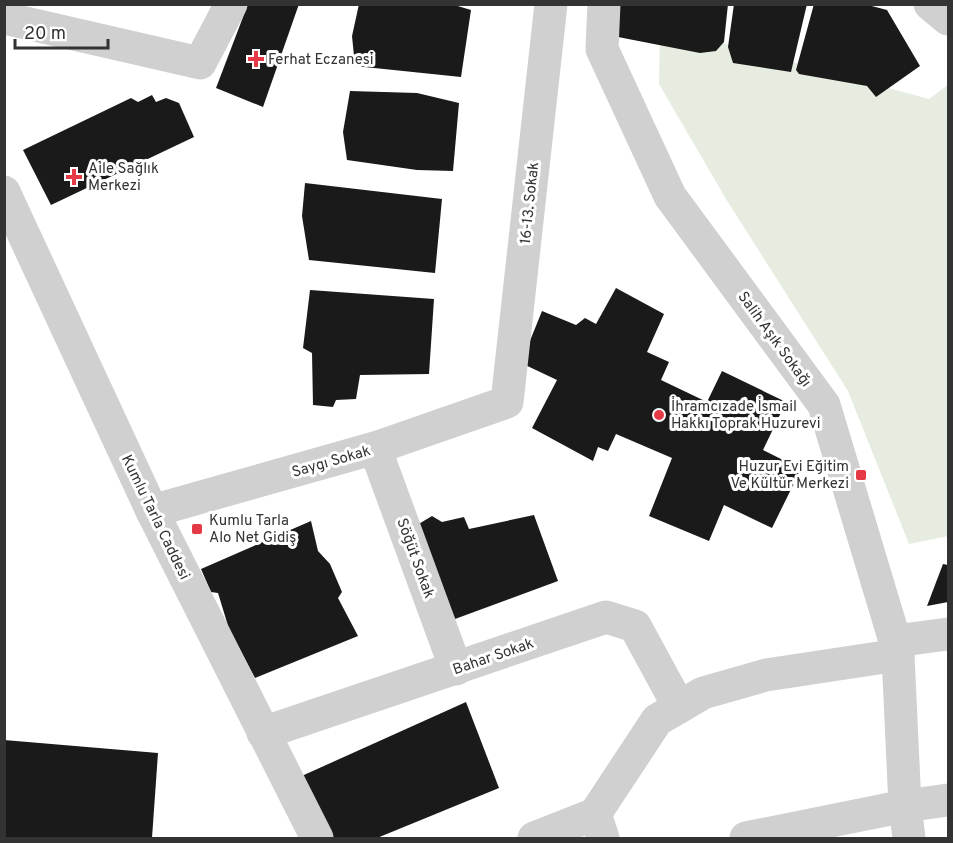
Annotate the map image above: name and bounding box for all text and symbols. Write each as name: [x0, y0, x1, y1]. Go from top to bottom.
scale bar: [15, 12, 108, 50]
text: 20 m: [24, 23, 66, 46]
place label: Ferhat Eczanesi: [268, 51, 374, 70]
marker: Ferhat Eczanesi: [249, 52, 263, 66]
place label: Aile Sağlık Merkezi: [88, 160, 159, 196]
street label: 16-13. Sokak: [517, 161, 544, 245]
marker: Aile Sağlık Merkezi: [65, 168, 83, 186]
street label: Salih Aşık Sokağı: [733, 288, 815, 391]
place label: İhramcızade İsmail Hakkı Toprak Huzurevi: [671, 397, 821, 434]
marker: İhramcızade İsmail Hakkı Toprak Huzurevi: [652, 408, 666, 422]
street label: Saygı Sokak: [290, 442, 373, 483]
street label: Kumlu Tarla Caddesi: [116, 452, 193, 583]
place label: Huzur Evi Eğitim Ve Kültür Merkezi: [730, 458, 849, 494]
marker: Huzur Evi Eğitim Ve Kültür Merkezi: [854, 468, 868, 482]
place label: Kumlu Tarla Alo Net Gidiş: [209, 512, 296, 548]
street label: Söğüt Sokak: [391, 516, 438, 601]
marker: Kumlu Tarla Alo Net Gidiş: [190, 522, 204, 536]
street label: Bahar Sokak: [451, 635, 536, 680]

